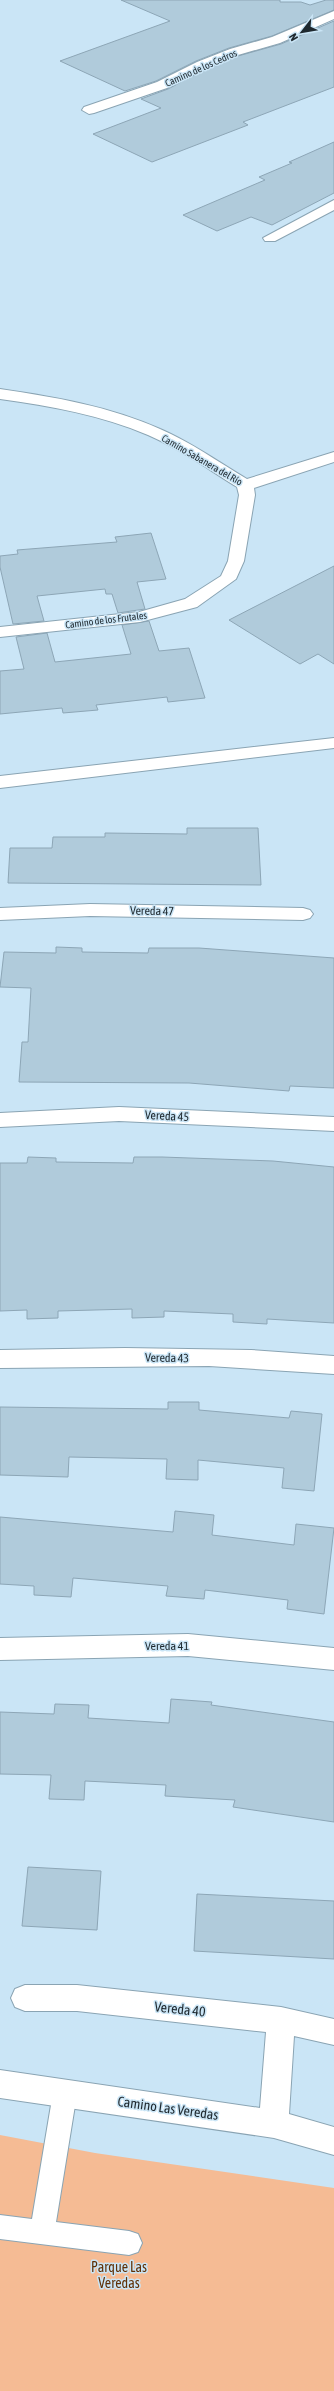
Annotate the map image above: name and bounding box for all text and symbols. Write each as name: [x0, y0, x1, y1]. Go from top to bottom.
north arrow: [282, 12, 322, 52]
text: N: [287, 31, 300, 43]
street label: Camino de los Cedros: [163, 47, 239, 89]
street label: Camino Sabanera del Río: [160, 432, 245, 488]
street label: Camino de los Frutales: [65, 609, 148, 630]
street label: Vereda 47: [130, 904, 175, 918]
street label: Vereda 45: [145, 1108, 189, 1124]
street label: Vereda 43: [145, 1351, 189, 1365]
street label: Vereda 41: [145, 1639, 189, 1653]
street label: Vereda 40: [154, 1998, 207, 2020]
street label: Camino Las Veredas: [117, 2093, 219, 2123]
park label: Parque Las Veredas: [91, 2259, 147, 2291]

